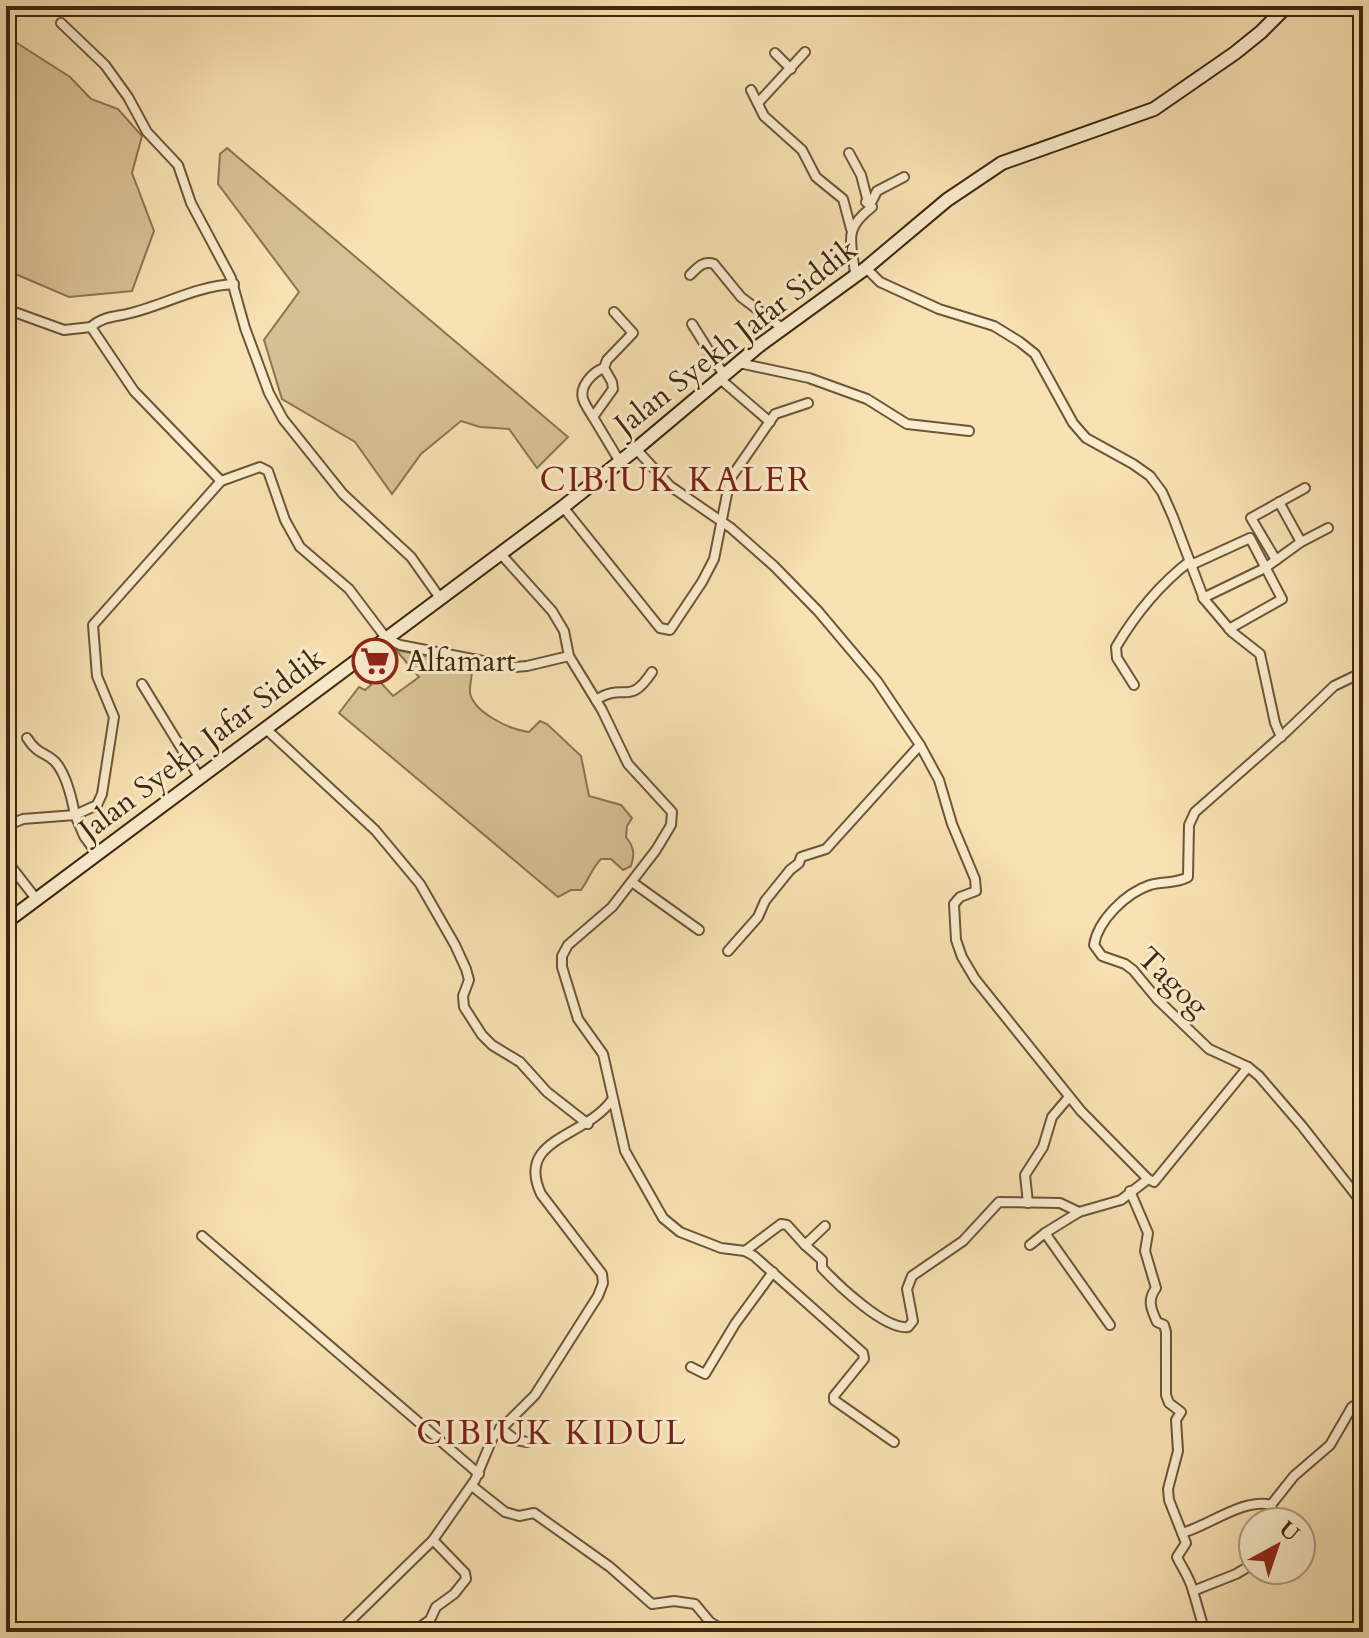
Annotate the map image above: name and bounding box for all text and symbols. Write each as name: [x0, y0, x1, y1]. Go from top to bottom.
street label: Jalan Syekh Jafar Siddik: [603, 229, 866, 447]
district label: CIBIUK KALER: [539, 457, 813, 503]
supermarket icon: Alfamart: [351, 637, 399, 685]
street label: Jalan Syekh Jafar Siddik: [67, 638, 333, 852]
place label: Alfamart: [406, 641, 516, 682]
street label: Tagog: [1128, 938, 1218, 1026]
district label: CIBIUK KIDUL: [416, 1410, 688, 1456]
north arrow: [1237, 1506, 1317, 1586]
text: U: [1273, 1514, 1306, 1549]

